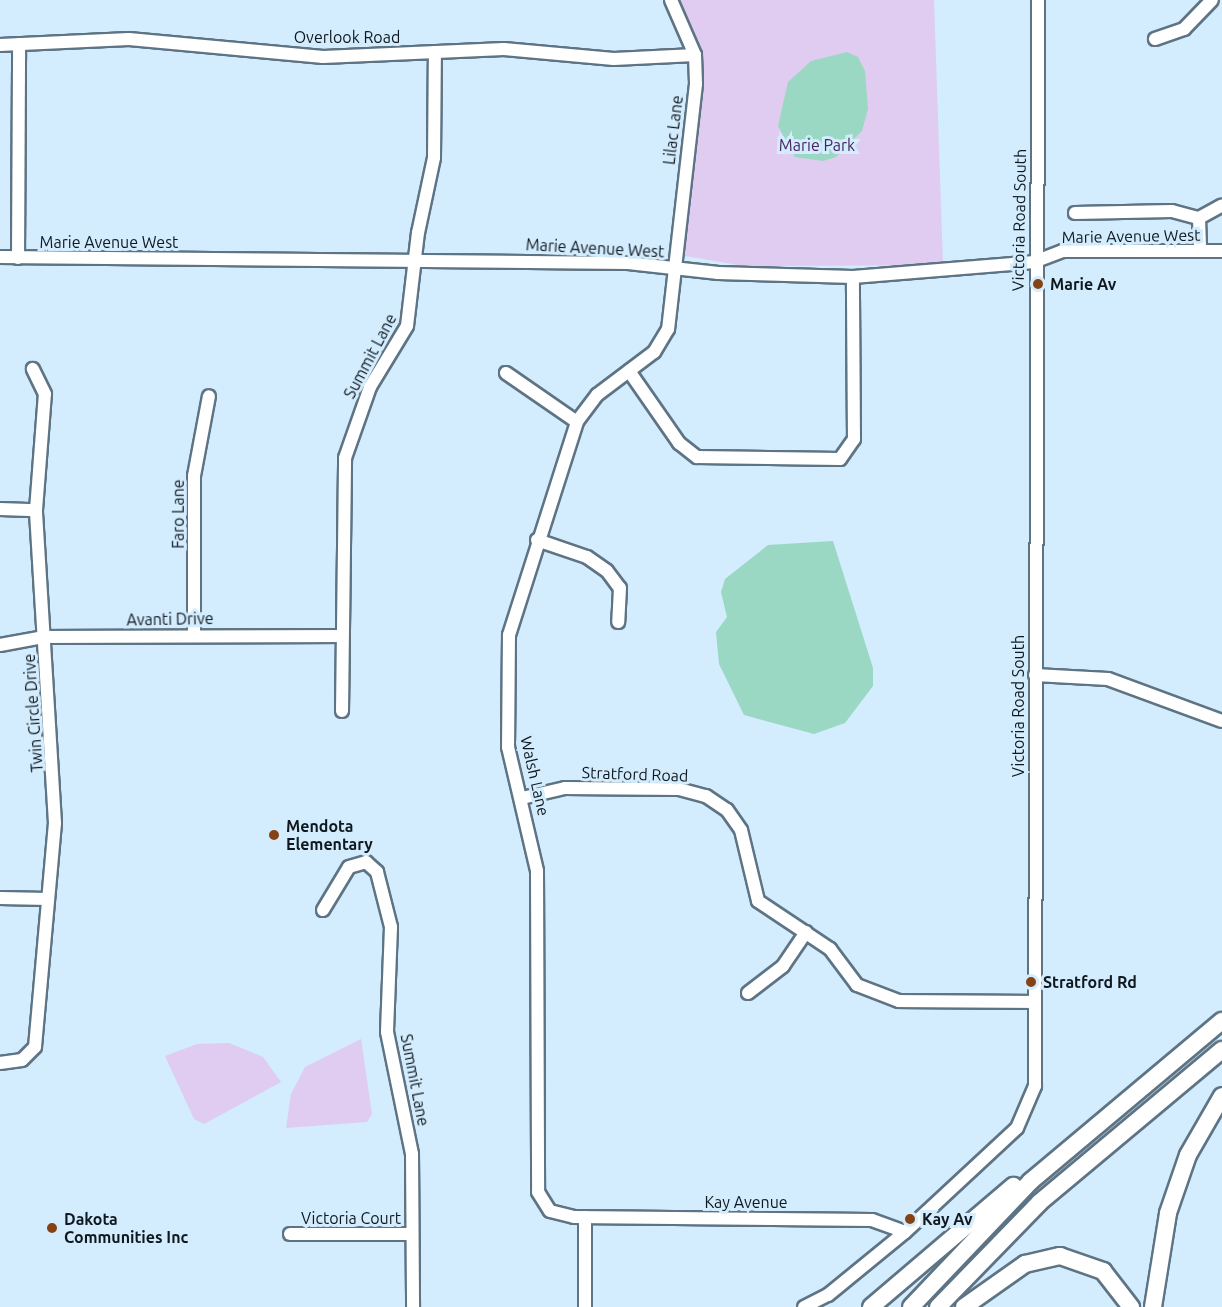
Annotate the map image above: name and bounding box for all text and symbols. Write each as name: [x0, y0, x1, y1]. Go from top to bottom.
street label: Overlook Road: [294, 27, 400, 47]
street label: Lilac Lane: [659, 94, 687, 166]
park label: Marie Park: [779, 135, 855, 155]
street label: Victoria Road South: [1008, 149, 1030, 291]
street label: Marie Avenue West: [1061, 225, 1201, 247]
street label: Marie Avenue West: [40, 232, 178, 252]
street label: Marie Avenue West: [525, 235, 665, 261]
place label: Marie Av: [1050, 274, 1116, 294]
marker: Marie Av: [1031, 277, 1045, 291]
street label: Summit Lane: [340, 310, 400, 402]
street label: Faro Lane: [168, 479, 188, 549]
street label: Avanti Drive: [126, 609, 214, 629]
street label: Victoria Road South: [1008, 635, 1028, 777]
street label: Twin Circle Drive: [19, 653, 47, 773]
street label: Walsh Lane: [517, 734, 553, 818]
street label: Stratford Road: [581, 763, 689, 785]
place label: Mendota Elementary: [286, 816, 373, 854]
marker: Mendota Elementary: [267, 828, 281, 842]
place label: Stratford Rd: [1043, 972, 1137, 992]
marker: Stratford Rd: [1024, 975, 1038, 989]
street label: Summit Lane: [397, 1032, 433, 1128]
street label: Kay Avenue: [704, 1192, 788, 1212]
street label: Victoria Court: [301, 1208, 401, 1228]
place label: Dakota Communities Inc: [64, 1209, 188, 1247]
place label: Kay Av: [922, 1209, 973, 1229]
marker: Kay Av: [903, 1212, 917, 1226]
marker: Dakota Communities Inc: [45, 1221, 59, 1235]

